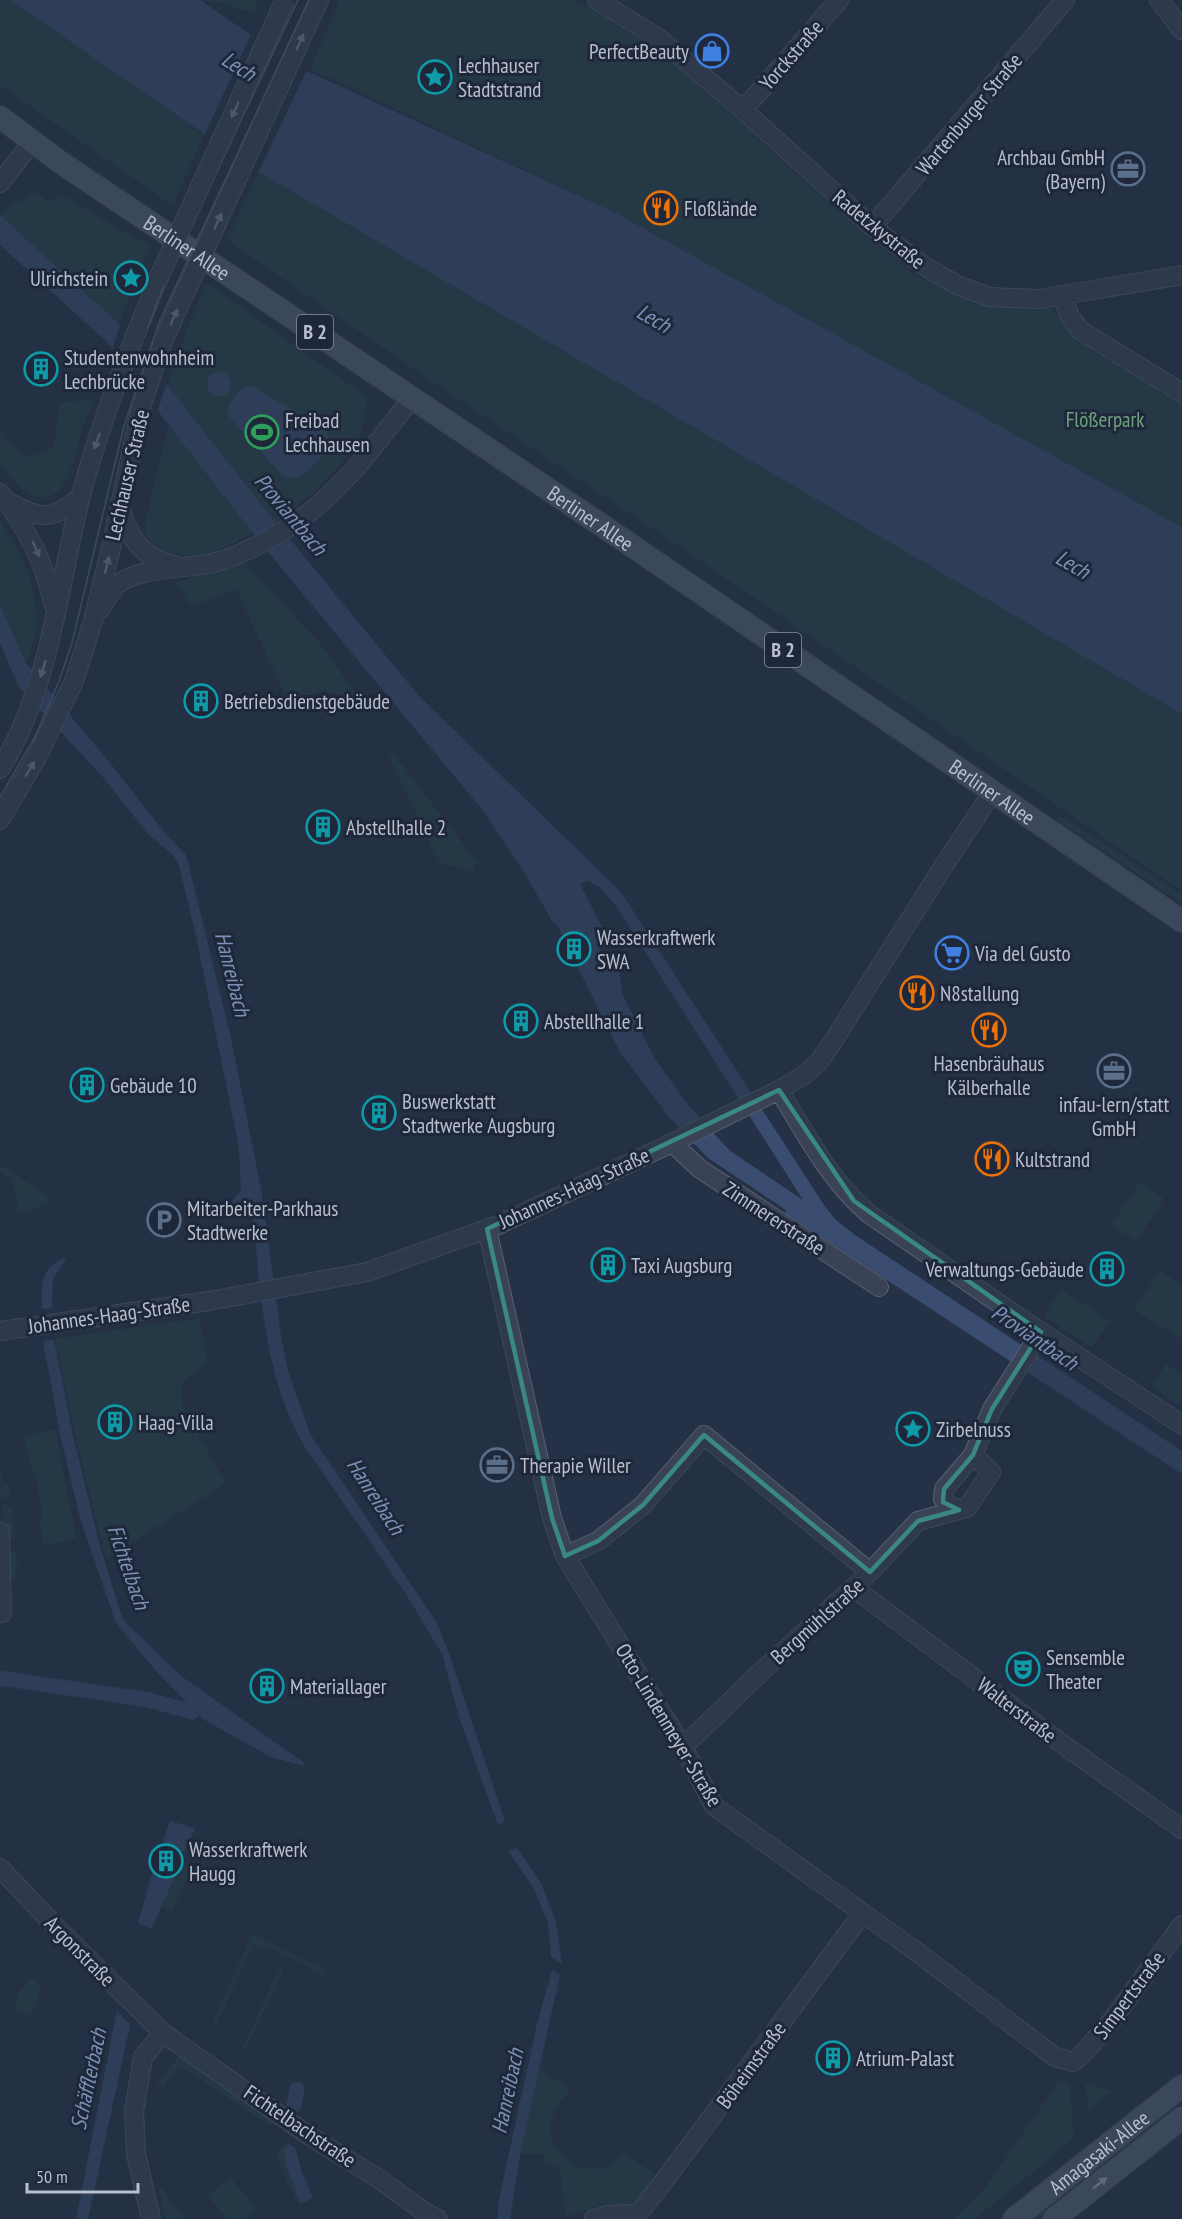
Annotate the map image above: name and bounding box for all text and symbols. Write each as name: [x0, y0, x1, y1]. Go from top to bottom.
street label: Yorckstraße: [753, 14, 829, 96]
one-way arrow: [295, 32, 305, 50]
shop icon: PerfectBeauty: [694, 33, 730, 69]
place label: PerfectBeauty: [589, 38, 689, 65]
water label: Lech: [217, 45, 262, 88]
street label: Wartenburger Straße: [910, 47, 1028, 181]
place label: Lechhauser Stadtstrand: [458, 52, 541, 103]
place icon: Lechhauser Stadtstrand: [417, 59, 453, 95]
one-way arrow: [230, 102, 240, 120]
place label: Archbau GmbH (Bayern): [997, 144, 1105, 195]
office icon: Archbau GmbH (Bayern): [1110, 151, 1146, 187]
street label: Radetzkystraße: [827, 183, 931, 275]
restaurant icon: Floßlände: [643, 190, 679, 226]
place label: Floßlände: [684, 195, 757, 222]
street label: Berliner Allee: [139, 209, 235, 286]
one-way arrow: [213, 212, 222, 229]
place icon: Ulrichstein: [113, 260, 149, 296]
place label: Ulrichstein: [30, 265, 108, 292]
water label: Lech: [632, 297, 677, 339]
one-way arrow: [169, 308, 178, 325]
road number: B 2: [297, 315, 333, 349]
place label: Studentenwohnheim Lechbrücke: [64, 344, 214, 395]
building icon: Studentenwohnheim Lechbrücke: [23, 351, 59, 387]
park label: Flößerpark: [1066, 406, 1144, 433]
street label: Lechhauser Straße: [99, 407, 155, 543]
place label: Freibad Lechhausen: [285, 407, 370, 458]
sports icon: Freibad Lechhausen: [244, 414, 280, 450]
one-way arrow: [92, 432, 102, 450]
water label: Proviantbach: [249, 467, 334, 562]
street label: Berliner Allee: [542, 479, 639, 557]
one-way arrow: [31, 540, 40, 557]
water label: Lech: [1051, 543, 1096, 585]
one-way arrow: [102, 556, 112, 574]
road number: B 2: [765, 633, 801, 667]
one-way arrow: [37, 660, 47, 678]
building icon: Betriebsdienstgebäude: [183, 683, 219, 719]
place label: Betriebsdienstgebäude: [224, 688, 390, 715]
street label: Berliner Allee: [944, 753, 1041, 830]
one-way arrow: [24, 761, 35, 777]
building icon: Abstellhalle 2: [305, 809, 341, 845]
place label: Abstellhalle 2: [346, 814, 446, 841]
place label: Wasserkraftwerk SWA: [597, 924, 715, 975]
water label: Hanreibach: [209, 929, 257, 1020]
building icon: Wasserkraftwerk SWA: [556, 931, 592, 967]
supermarket icon: Via del Gusto: [934, 935, 970, 971]
place label: Via del Gusto: [974, 940, 1070, 967]
restaurant icon: N8stallung: [899, 975, 935, 1011]
place label: N8stallung: [940, 980, 1019, 1007]
building icon: Abstellhalle 1: [503, 1003, 539, 1039]
place label: Abstellhalle 1: [544, 1008, 644, 1035]
restaurant icon: Hasenbräuhaus Kälberhalle: [971, 1012, 1007, 1048]
place label: Hasenbräuhaus Kälberhalle: [934, 1050, 1044, 1101]
office icon: infau-lern/statt GmbH: [1096, 1053, 1132, 1089]
building icon: Gebäude 10: [69, 1067, 105, 1103]
place label: Gebäude 10: [110, 1072, 197, 1099]
place label: Buswerkstatt Stadtwerke Augsburg: [402, 1088, 555, 1139]
place label: infau-lern/statt GmbH: [1059, 1091, 1169, 1142]
building icon: Buswerkstatt Stadtwerke Augsburg: [361, 1095, 397, 1131]
street label: Johannes-Haag-Straße: [493, 1141, 654, 1235]
restaurant icon: Kultstrand: [974, 1141, 1010, 1177]
place label: Kultstrand: [1015, 1146, 1090, 1173]
street label: Zimmererstraße: [718, 1175, 830, 1261]
place label: Mitarbeiter-Parkhaus Stadtwerke: [187, 1195, 338, 1246]
parking icon: Mitarbeiter-Parkhaus Stadtwerke: [146, 1202, 182, 1238]
building icon: Taxi Augsburg: [590, 1247, 626, 1283]
building icon: Verwaltungs-Gebäude: [1089, 1251, 1125, 1287]
place label: Taxi Augsburg: [631, 1252, 732, 1279]
place label: Verwaltungs-Gebäude: [924, 1256, 1084, 1283]
street label: Johannes-Haag-Straße: [25, 1290, 192, 1340]
water label: Proviantbach: [986, 1298, 1085, 1377]
building icon: Haag-Villa: [97, 1404, 133, 1440]
place label: Haag-Villa: [138, 1409, 214, 1436]
place icon: Zirbelnuss: [895, 1411, 931, 1447]
place label: Zirbelnuss: [936, 1416, 1011, 1443]
office icon: Therapie Willer: [479, 1447, 515, 1483]
water label: Hanreibach: [341, 1452, 412, 1541]
place label: Therapie Willer: [520, 1452, 631, 1479]
water label: Fichtelbach: [102, 1521, 157, 1614]
street label: Bergmühlstraße: [765, 1572, 869, 1670]
street label: Otto-Lindenmeyer-Straße: [610, 1638, 728, 1812]
place label: Sensemble Theater: [1046, 1644, 1125, 1695]
theatre icon: Sensemble Theater: [1005, 1651, 1041, 1687]
building icon: Materiallager: [249, 1668, 285, 1704]
street label: Walterstraße: [972, 1671, 1062, 1749]
place label: Materiallager: [290, 1673, 387, 1700]
place label: Wasserkraftwerk Haugg: [189, 1836, 307, 1887]
building icon: Wasserkraftwerk Haugg: [148, 1843, 184, 1879]
street label: Argonstraße: [39, 1910, 121, 1992]
street label: Simpertstraße: [1087, 1946, 1171, 2044]
street label: Böheimstraße: [710, 2016, 792, 2114]
water label: Schäfflerbach: [64, 2025, 113, 2132]
building icon: Atrium-Palast: [815, 2040, 851, 2076]
water label: Hanreibach: [484, 2045, 530, 2136]
place label: Atrium-Palast: [856, 2045, 954, 2072]
street label: Fichtelbachstraße: [239, 2079, 361, 2173]
street label: Amagasaki-Allee: [1043, 2104, 1154, 2200]
scale bar: [27, 2156, 138, 2194]
text: 50 m: [36, 2165, 68, 2188]
one-way arrow: [1092, 2177, 1107, 2189]

